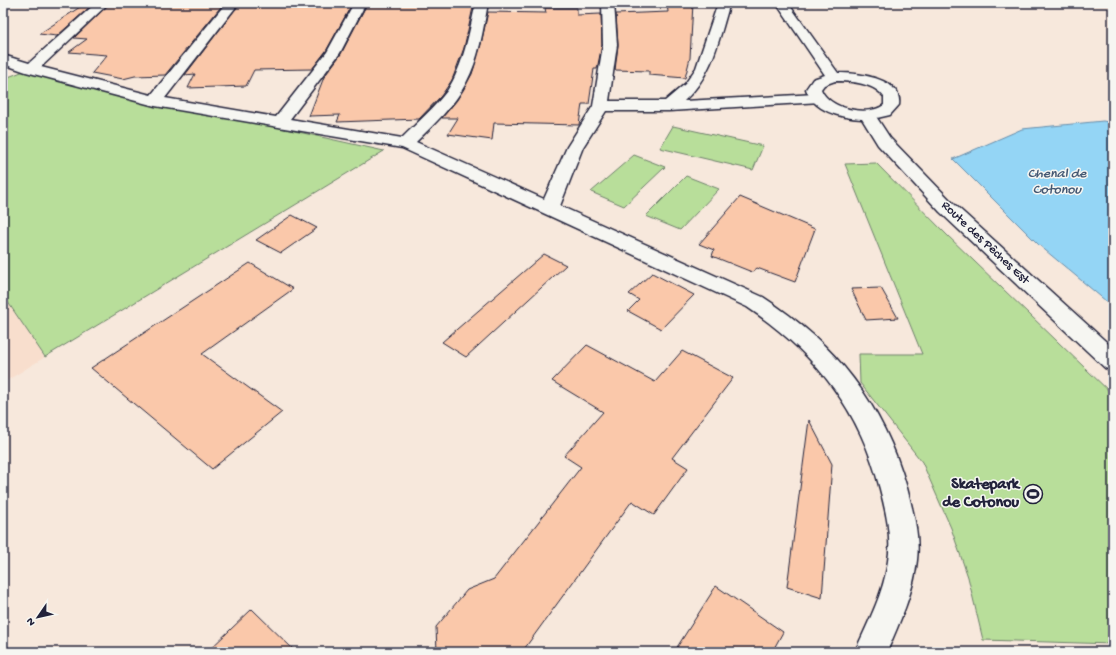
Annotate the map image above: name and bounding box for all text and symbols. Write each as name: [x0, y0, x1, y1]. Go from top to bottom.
water label: Chenal de Cotonou: [1028, 166, 1087, 199]
street label: Route des Pêches Est: [938, 198, 1033, 289]
place label: Skatepark de Cotonou: [942, 476, 1021, 513]
sports icon: Skatepark de Cotonou: [1022, 483, 1044, 505]
north arrow: [18, 597, 58, 637]
text: N: [24, 615, 38, 628]

